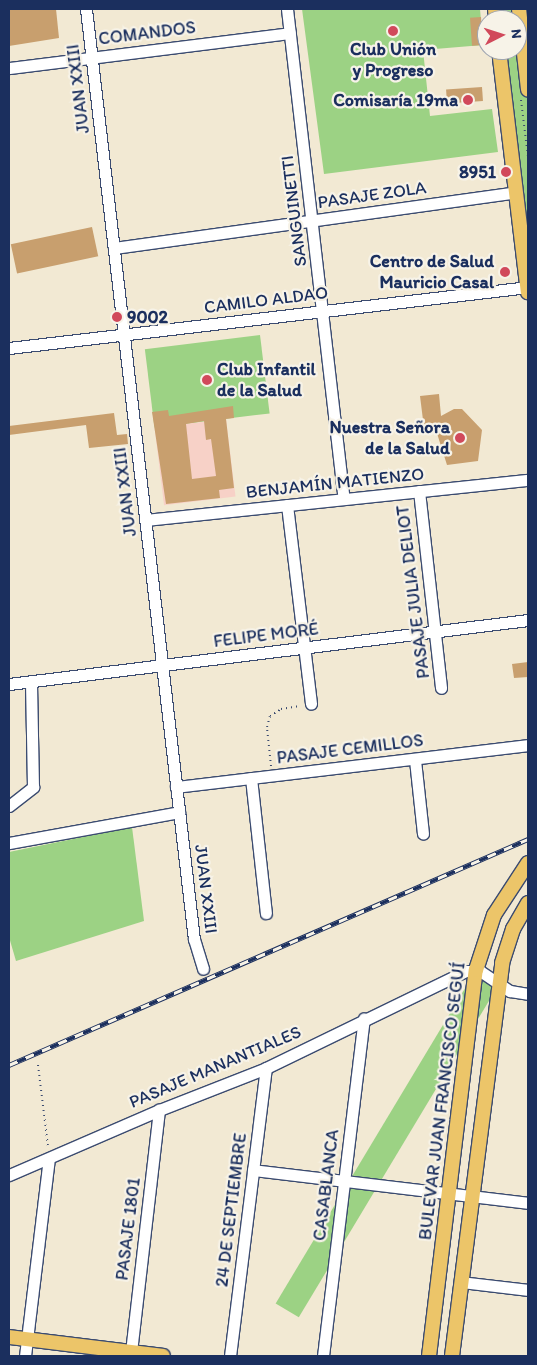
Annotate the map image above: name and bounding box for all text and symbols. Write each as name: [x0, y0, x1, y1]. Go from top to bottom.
north arrow: [477, 10, 527, 60]
street label: COMANDOS: [97, 16, 197, 50]
marker: Club Unión y Progreso: [387, 25, 399, 37]
text: N: [508, 28, 525, 39]
place label: Club Unión y Progreso: [350, 39, 436, 82]
street label: JUAN XXIII: [62, 43, 94, 135]
place label: Comisaría 19ma: [333, 89, 458, 111]
marker: Comisaría 19ma: [462, 94, 474, 106]
street label: SANGUINETTI: [276, 154, 312, 268]
place label: 8951: [459, 161, 496, 183]
marker: 8951: [500, 166, 512, 178]
street label: PASAJE ZOLA: [316, 177, 428, 213]
place label: Centro de Salud Mauricio Casal: [370, 251, 494, 294]
marker: Centro de Salud Mauricio Casal: [498, 265, 512, 279]
street label: CAMILO ALDAO: [203, 282, 329, 318]
place label: 9002: [127, 306, 168, 328]
marker: 9002: [111, 311, 123, 323]
place label: Club Infantil de la Salud: [217, 359, 317, 402]
marker: Club Infantil de la Salud: [201, 374, 213, 386]
place label: Nuestra Señora de la Salud: [330, 417, 450, 459]
marker: Nuestra Señora de la Salud: [454, 432, 466, 444]
street label: JUAN XXIII: [109, 446, 141, 538]
street label: BENJAMÍN MATIENZO: [246, 463, 424, 503]
street label: PASAJE JULIA DELIOT: [392, 504, 434, 680]
street label: FELIPE MORÉ: [212, 618, 320, 652]
street label: PASAJE CEMILLOS: [275, 729, 425, 769]
street label: JUAN XXIII: [190, 843, 222, 935]
street label: BULEVAR JUAN FRANCISCO SEGUÍ: [414, 962, 470, 1240]
street label: PASAJE MANANTIALES: [126, 1021, 304, 1113]
street label: CASABLANCA: [308, 1128, 344, 1242]
street label: 24 DE SEPTIEMBRE: [211, 1133, 251, 1287]
street label: PASAJE 1801: [111, 1176, 145, 1282]

